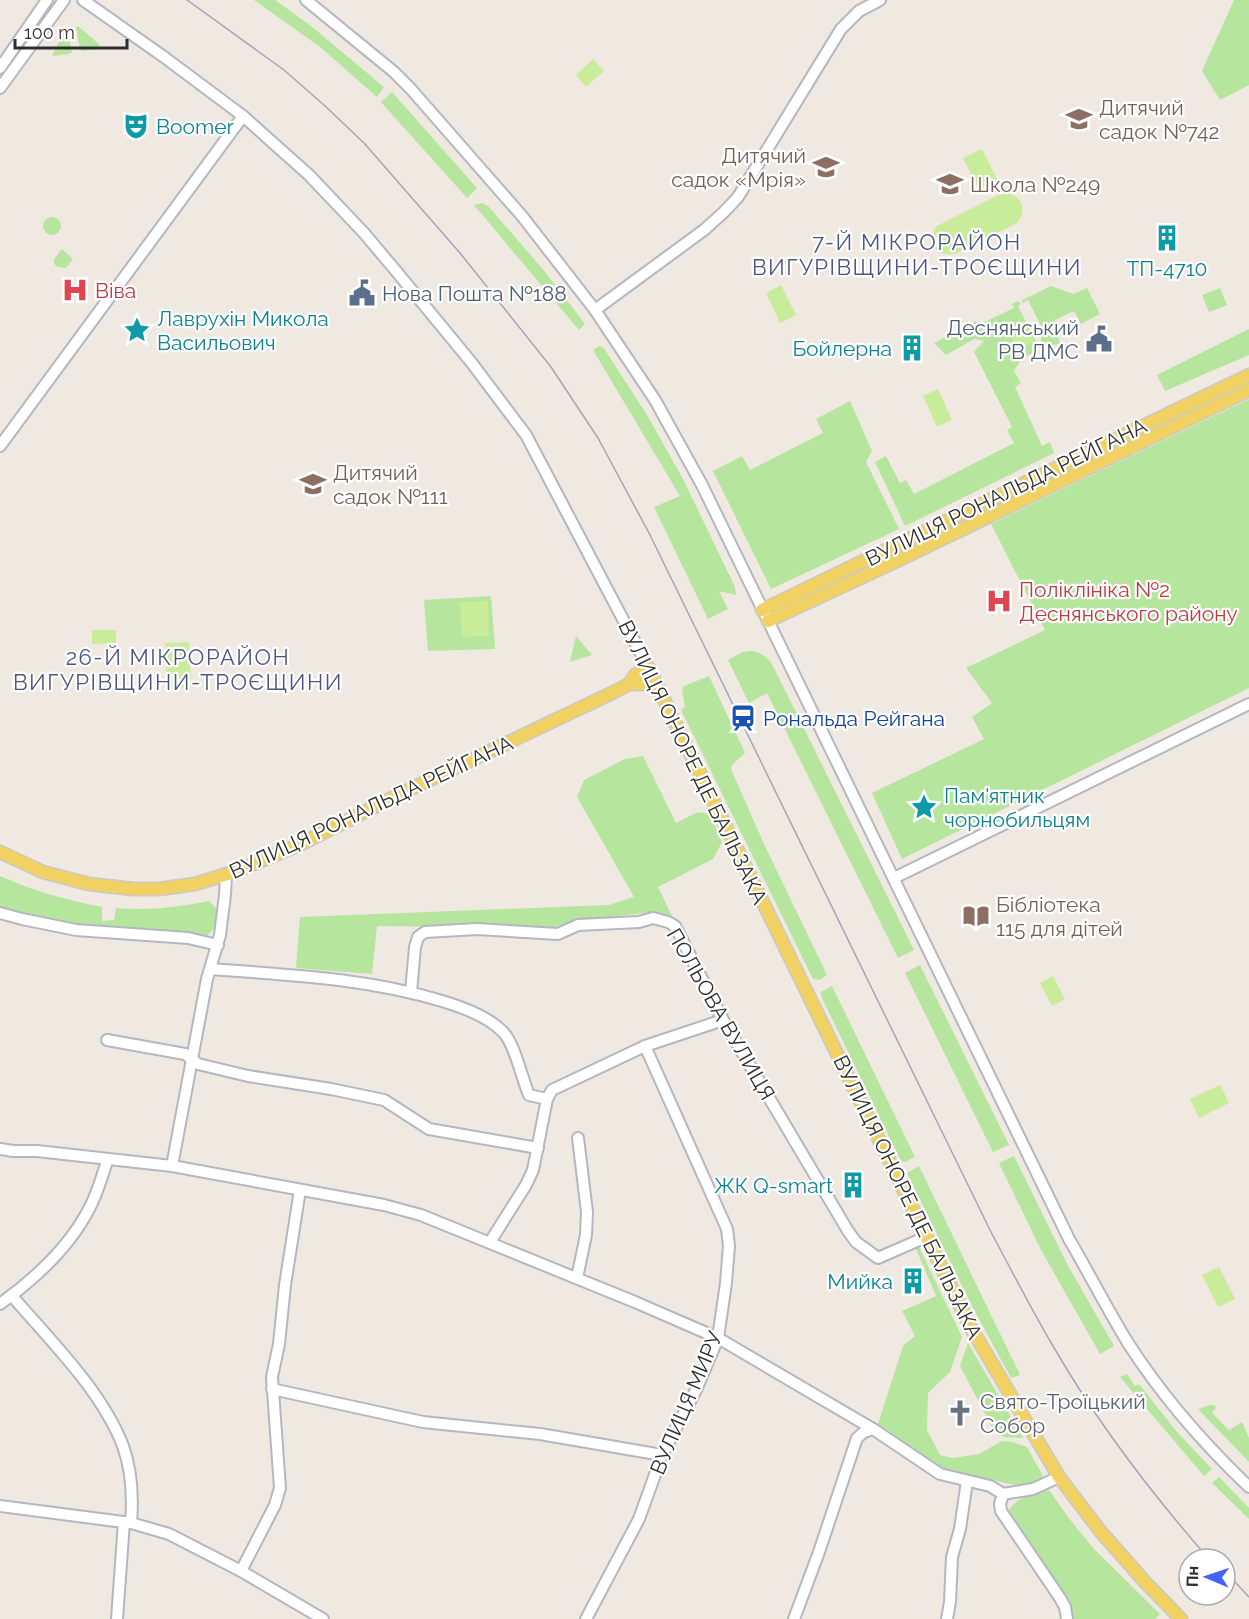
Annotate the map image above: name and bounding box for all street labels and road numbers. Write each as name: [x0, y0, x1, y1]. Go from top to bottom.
street label: ВУЛИЦЯ РОНАЛЬДА РЕЙГАНА: [861, 413, 1151, 571]
street label: ВУЛИЦЯ ОНОРЕ ДЕ БАЛЬЗАКА: [613, 616, 773, 908]
street label: ВУЛИЦЯ РОНАЛЬДА РЕЙГАНА: [225, 730, 517, 884]
street label: ПОЛЬОВА ВУЛИЦЯ: [662, 924, 780, 1104]
street label: ВУЛИЦЯ ОНОРЕ ДЕ БАЛЬЗАКА: [828, 1051, 988, 1343]
street label: ВУЛИЦЯ МИРУ: [645, 1327, 728, 1478]

